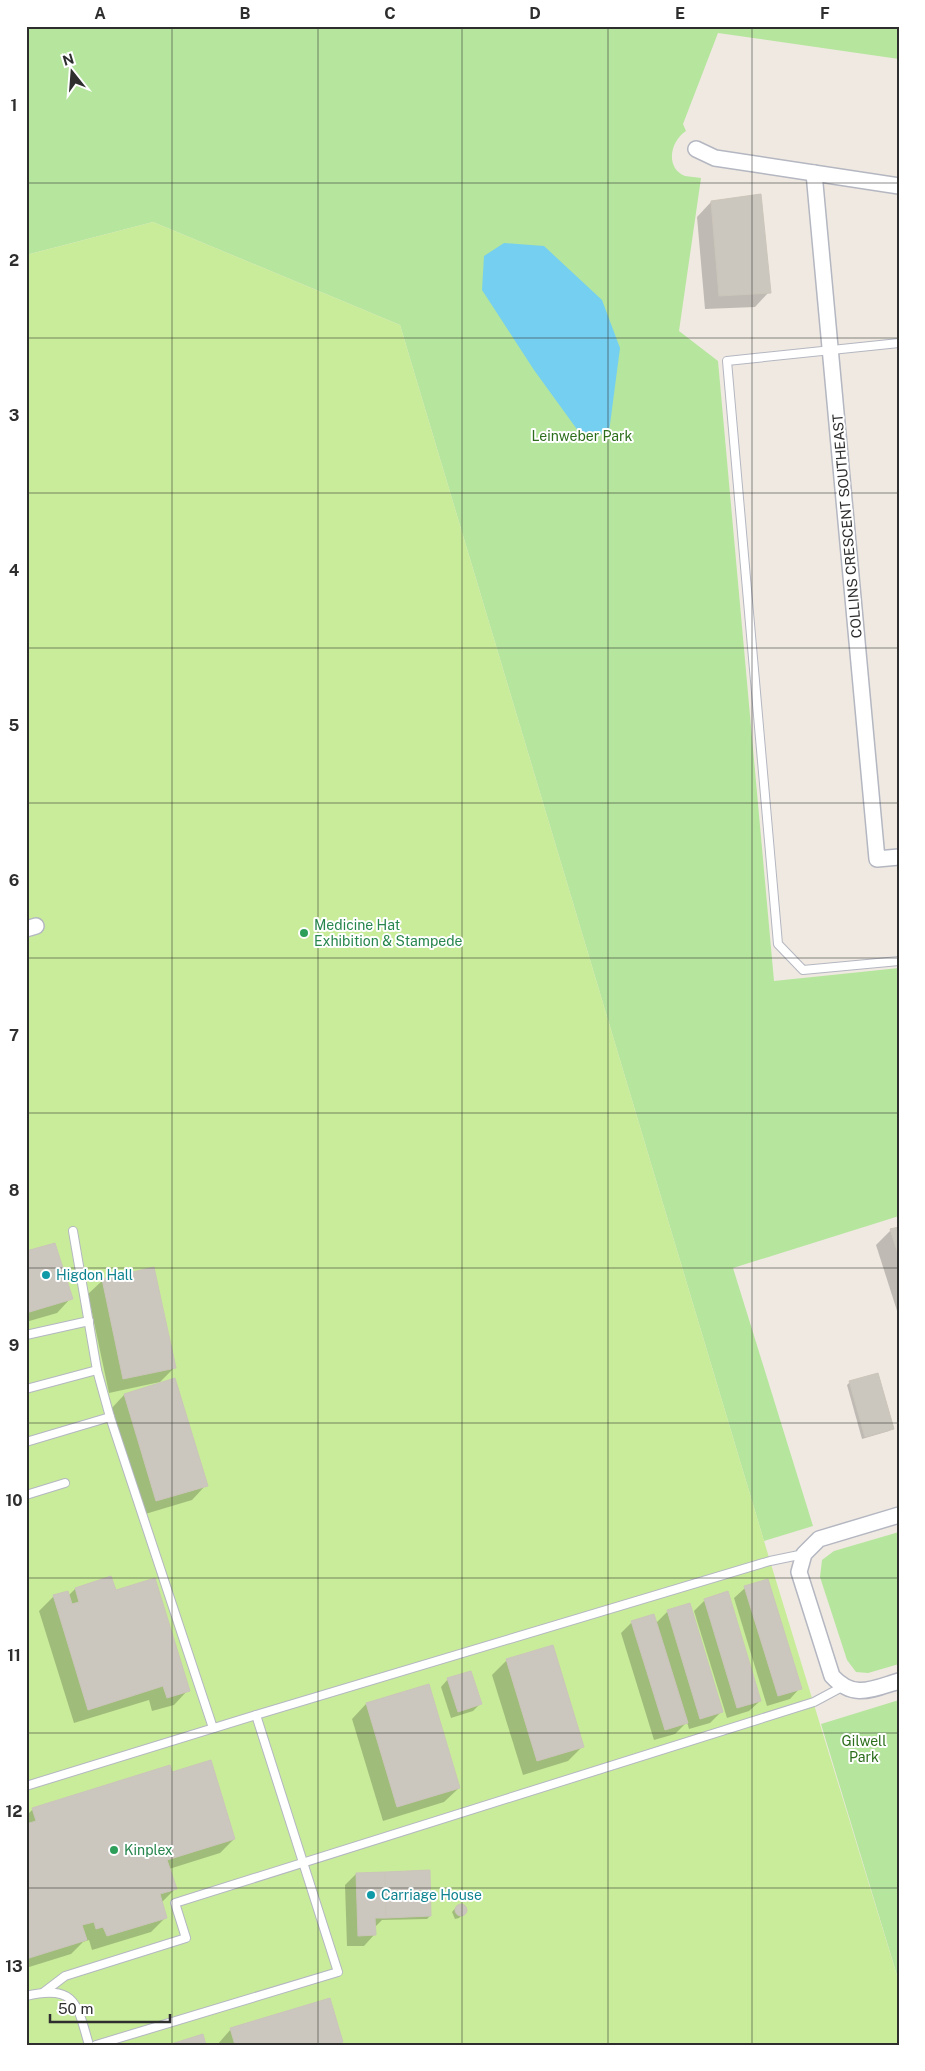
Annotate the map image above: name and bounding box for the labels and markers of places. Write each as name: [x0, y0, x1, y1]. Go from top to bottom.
place label: Medicine Hat Exhibition & Stampede: [314, 917, 462, 949]
marker: Medicine Hat Exhibition & Stampede: [298, 927, 310, 939]
place label: Higdon Hall: [56, 1267, 133, 1283]
marker: Higdon Hall: [40, 1269, 52, 1281]
place label: Kinplex: [124, 1842, 173, 1858]
marker: Kinplex: [108, 1844, 120, 1856]
place label: Carriage House: [381, 1887, 482, 1903]
marker: Carriage House: [365, 1889, 377, 1901]

